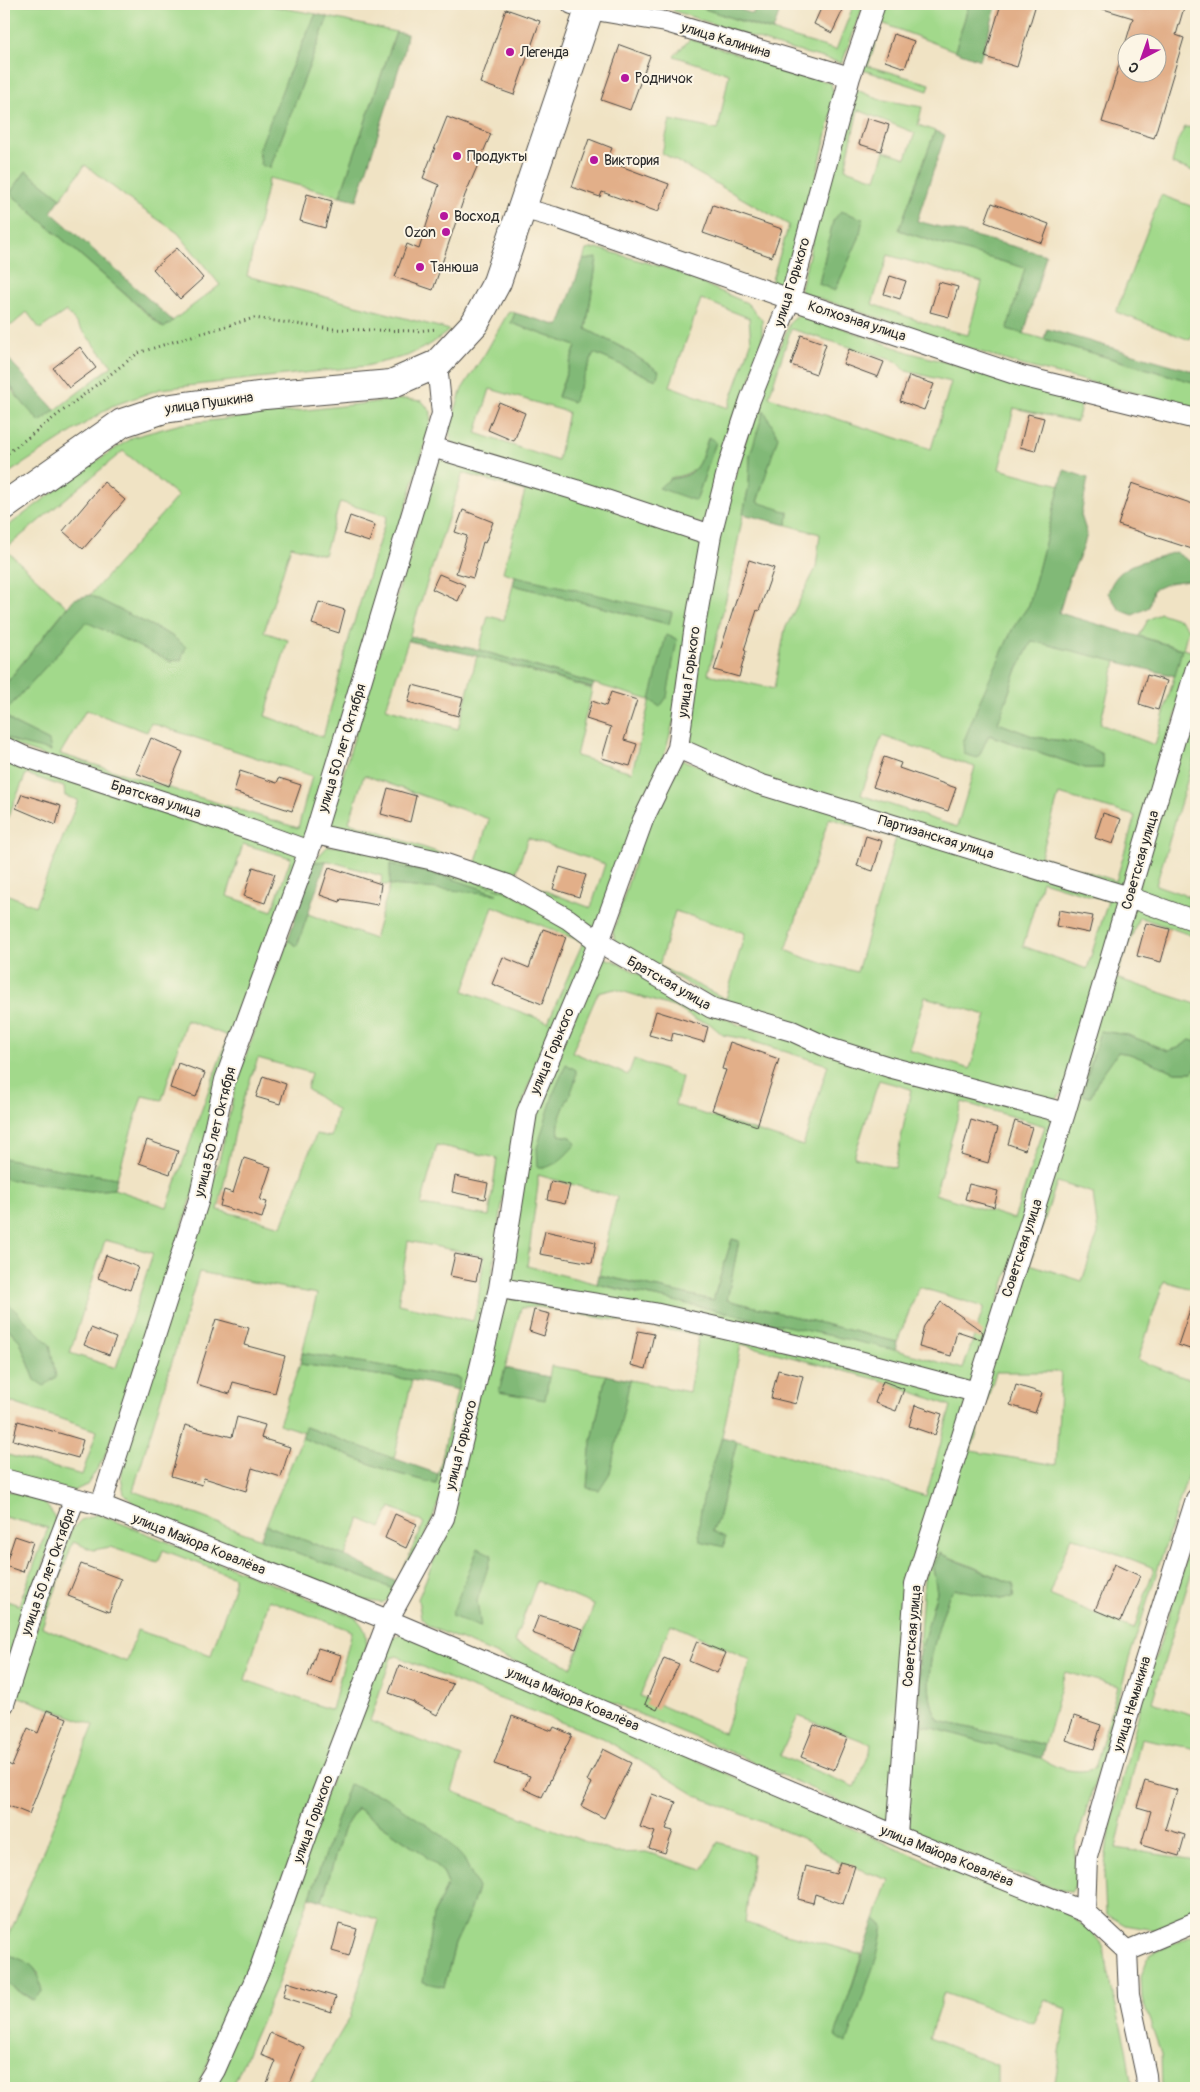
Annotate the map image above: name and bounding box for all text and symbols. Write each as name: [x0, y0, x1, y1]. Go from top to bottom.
street label: улица Калинина: [678, 18, 773, 62]
north arrow: [1118, 32, 1168, 82]
place label: Легенда: [519, 44, 569, 61]
marker: Легенда: [504, 46, 516, 58]
text: С: [1125, 58, 1143, 77]
place label: Родничок: [635, 70, 693, 87]
marker: Родничок: [619, 72, 631, 84]
place label: Продукты: [467, 148, 527, 165]
marker: Продукты: [451, 150, 463, 162]
place label: Виктория: [604, 152, 659, 169]
marker: Виктория: [588, 154, 600, 166]
place label: Восход: [454, 208, 500, 225]
marker: Восход: [438, 210, 450, 222]
place label: Ozon: [405, 224, 436, 241]
marker: Ozon: [440, 226, 452, 238]
street label: улица Горького: [770, 235, 814, 330]
place label: Танюша: [430, 259, 479, 276]
marker: Танюша: [414, 261, 426, 273]
street label: Колхозная улица: [806, 297, 908, 345]
street label: улица Пушкина: [163, 388, 254, 418]
street label: улица Горького: [674, 625, 704, 720]
street label: улица 50 лет Октября: [314, 682, 370, 815]
street label: Братская улица: [109, 776, 203, 822]
street label: Советская улица: [1118, 808, 1162, 912]
street label: Партизанская улица: [876, 811, 996, 863]
street label: Братская улица: [624, 952, 714, 1014]
street label: улица Горького: [526, 1005, 578, 1098]
street label: улица 50 лет Октября: [190, 1065, 239, 1200]
street label: Советская улица: [998, 1197, 1046, 1299]
street label: улица Горького: [441, 1398, 481, 1493]
street label: улица 50 лет Октября: [17, 1506, 79, 1638]
street label: улица Майора Ковалёва: [129, 1509, 268, 1579]
street label: Советская улица: [899, 1584, 925, 1688]
street label: улица Немыкина: [1109, 1654, 1155, 1755]
street label: улица Майора Ковалёва: [503, 1663, 642, 1735]
street label: улица Горького: [289, 1772, 337, 1866]
street label: улица Майора Ковалёва: [877, 1821, 1016, 1891]

